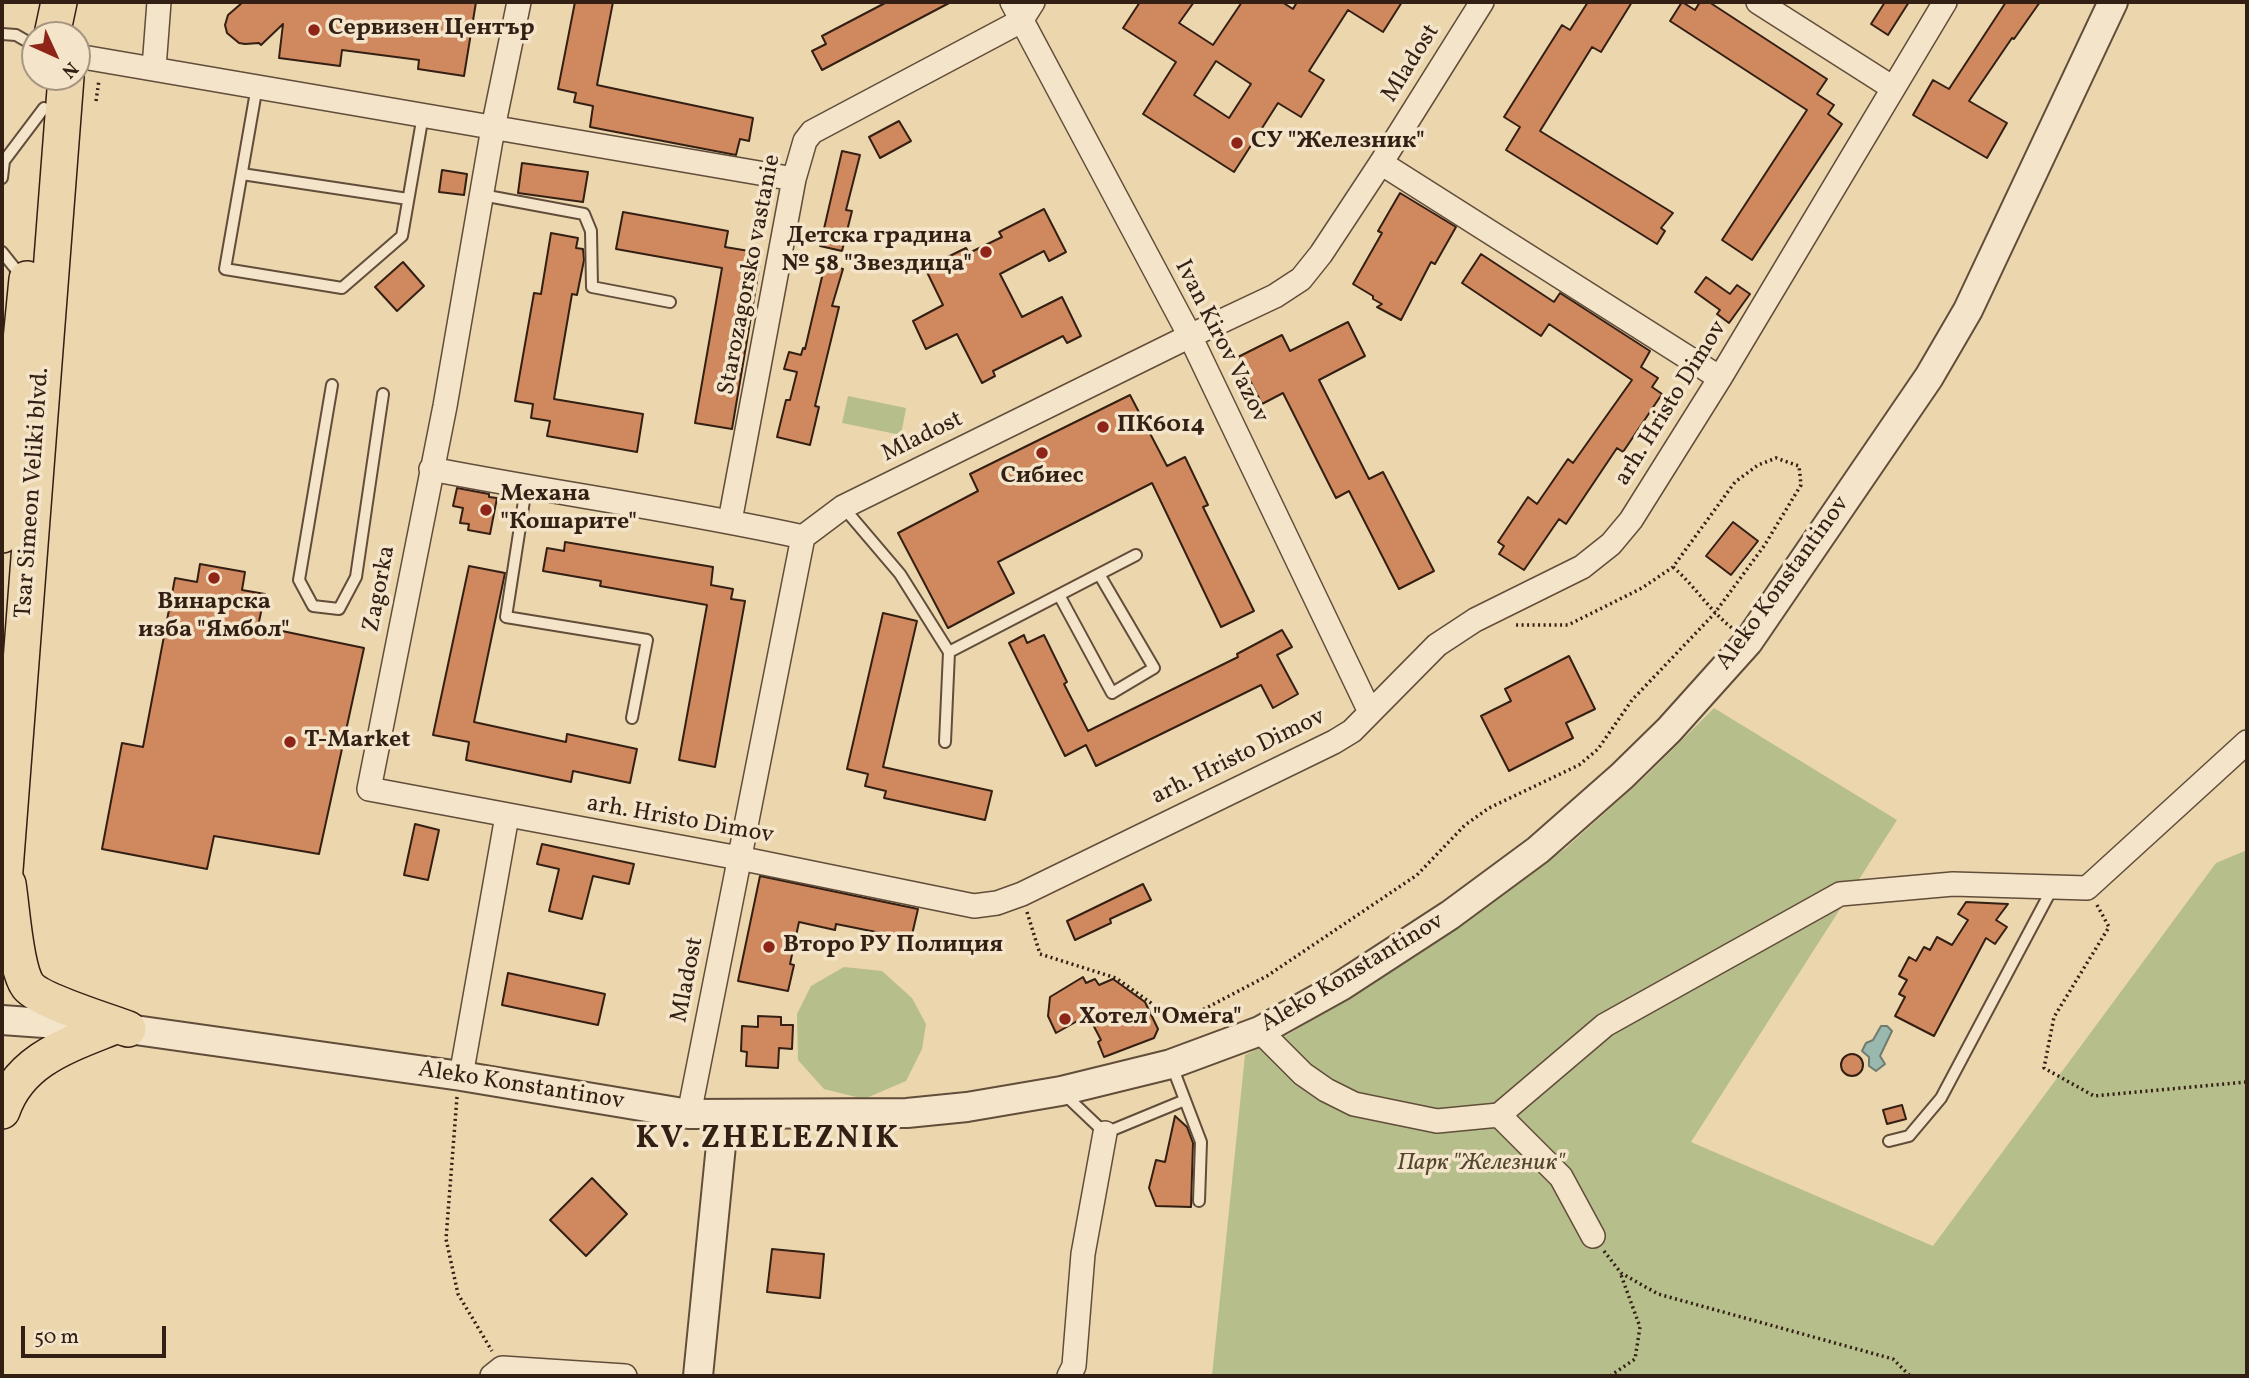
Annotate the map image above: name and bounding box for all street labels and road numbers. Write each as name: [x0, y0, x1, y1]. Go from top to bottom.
street label: Mladost: [1377, 20, 1447, 108]
street label: Starozagorsko vastanie: [714, 152, 788, 398]
street label: Ivan Kirov Vazov: [1166, 256, 1274, 428]
street label: arh. Hristo Dimov: [1610, 316, 1734, 492]
street label: Tsar Simeon Veliki blvd.: [11, 366, 57, 620]
street label: Mladost: [878, 406, 968, 470]
street label: Aleko Konstantinov: [1711, 491, 1857, 677]
street label: Zagorka: [359, 543, 403, 635]
street label: arh. Hristo Dimov: [1148, 704, 1330, 812]
street label: arh. Hristo Dimov: [584, 790, 776, 852]
street label: Aleko Konstantinov: [1256, 908, 1450, 1040]
street label: Mladost: [667, 935, 711, 1025]
street label: Aleko Konstantinov: [416, 1056, 626, 1118]

